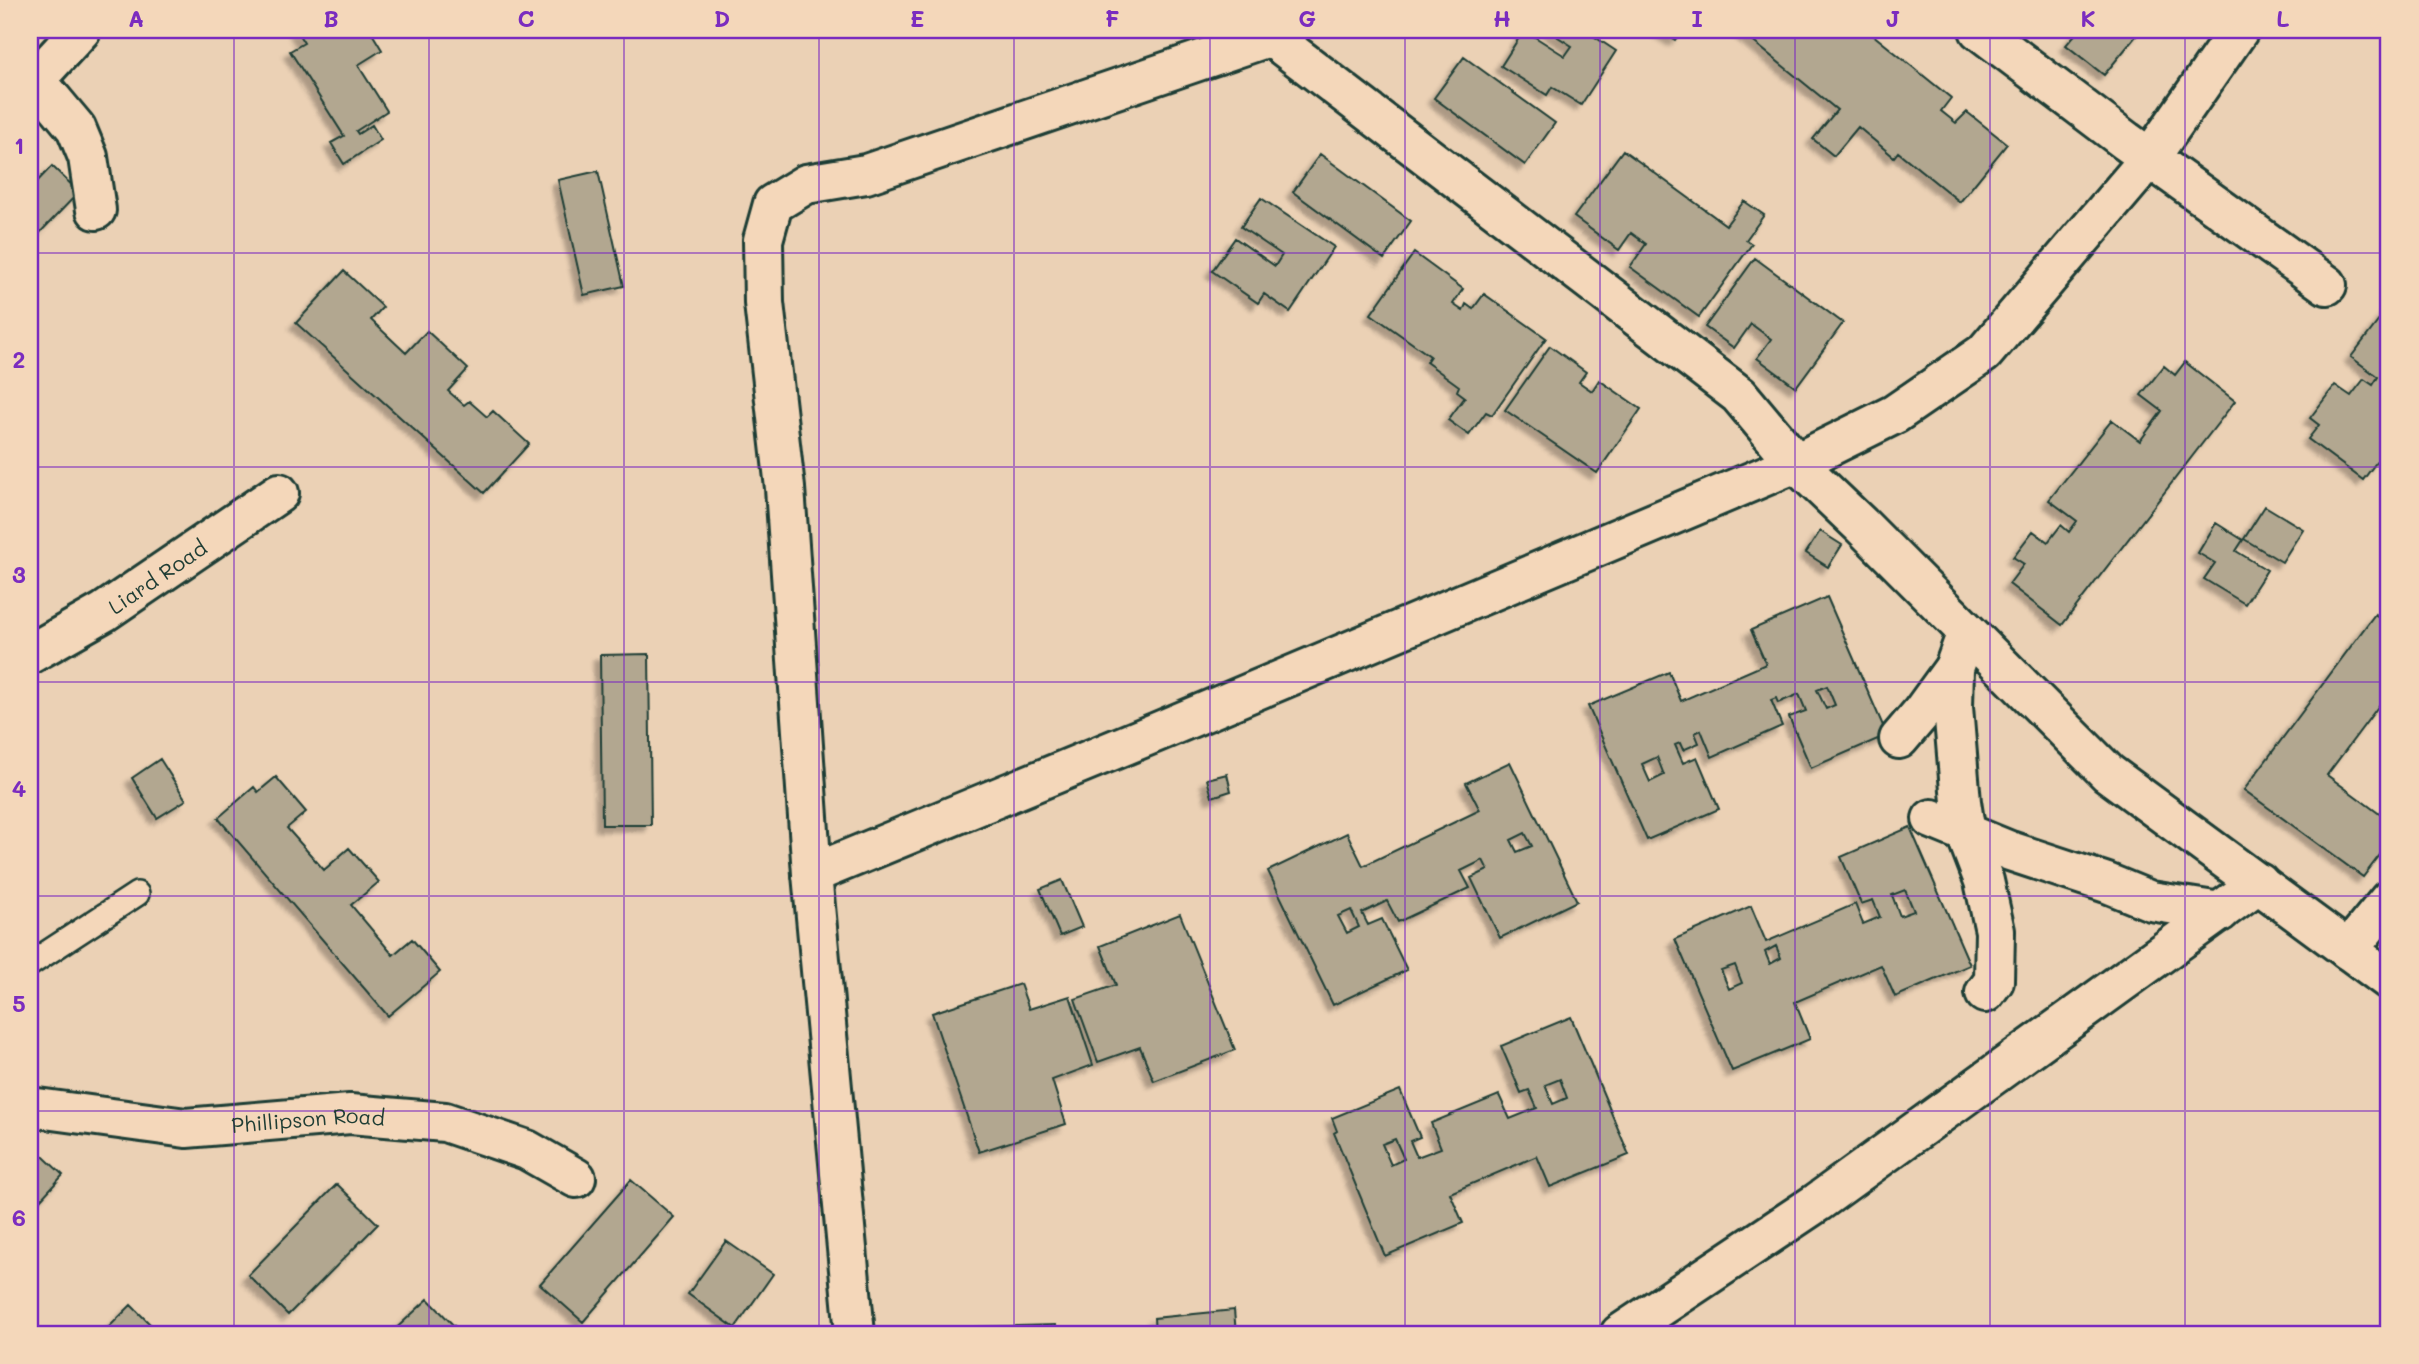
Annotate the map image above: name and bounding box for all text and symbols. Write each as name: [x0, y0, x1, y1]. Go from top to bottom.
text: A: [128, 3, 144, 33]
text: B: [323, 3, 339, 33]
text: C: [517, 3, 535, 33]
text: D: [714, 3, 730, 33]
text: E: [910, 3, 924, 33]
text: F: [1105, 3, 1119, 33]
text: G: [1298, 3, 1316, 33]
text: H: [1493, 3, 1511, 33]
text: I: [1691, 3, 1703, 33]
text: J: [1885, 3, 1901, 33]
text: K: [2080, 3, 2096, 33]
text: L: [2276, 3, 2290, 33]
text: 1: [14, 130, 24, 160]
text: 2: [13, 344, 25, 374]
street label: Liard Road: [102, 533, 211, 619]
text: 3: [12, 559, 26, 589]
text: 4: [12, 773, 26, 803]
text: 5: [12, 988, 26, 1018]
street label: Phillipson Road: [230, 1100, 386, 1138]
text: 6: [12, 1202, 26, 1232]

